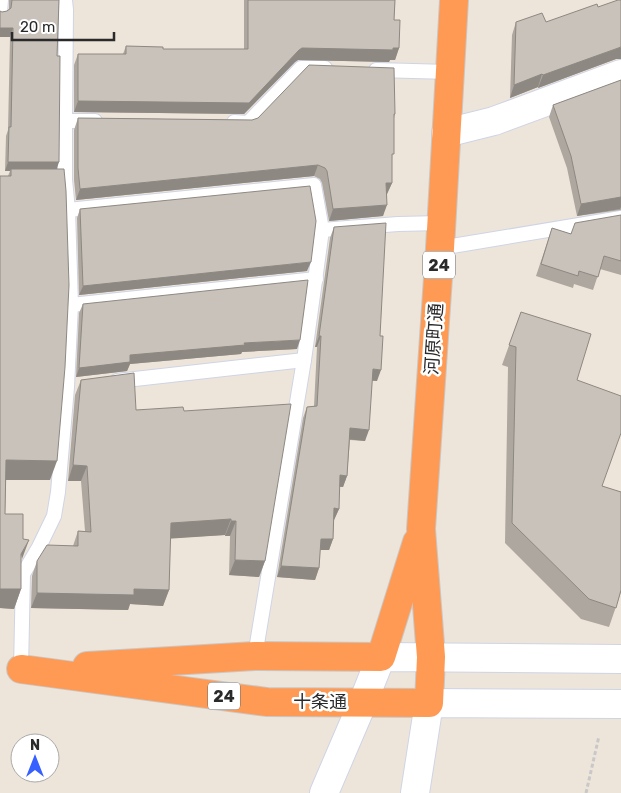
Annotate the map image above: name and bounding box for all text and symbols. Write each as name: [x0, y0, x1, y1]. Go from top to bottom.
scale bar: [12, 10, 115, 42]
text: 20 m: [20, 18, 55, 36]
road number: 24: [423, 252, 455, 278]
street label: 河原町通: [421, 302, 447, 376]
road number: 24: [208, 682, 240, 709]
street label: 十条通: [293, 691, 347, 713]
north arrow: [10, 733, 60, 783]
text: N: [30, 737, 40, 754]

